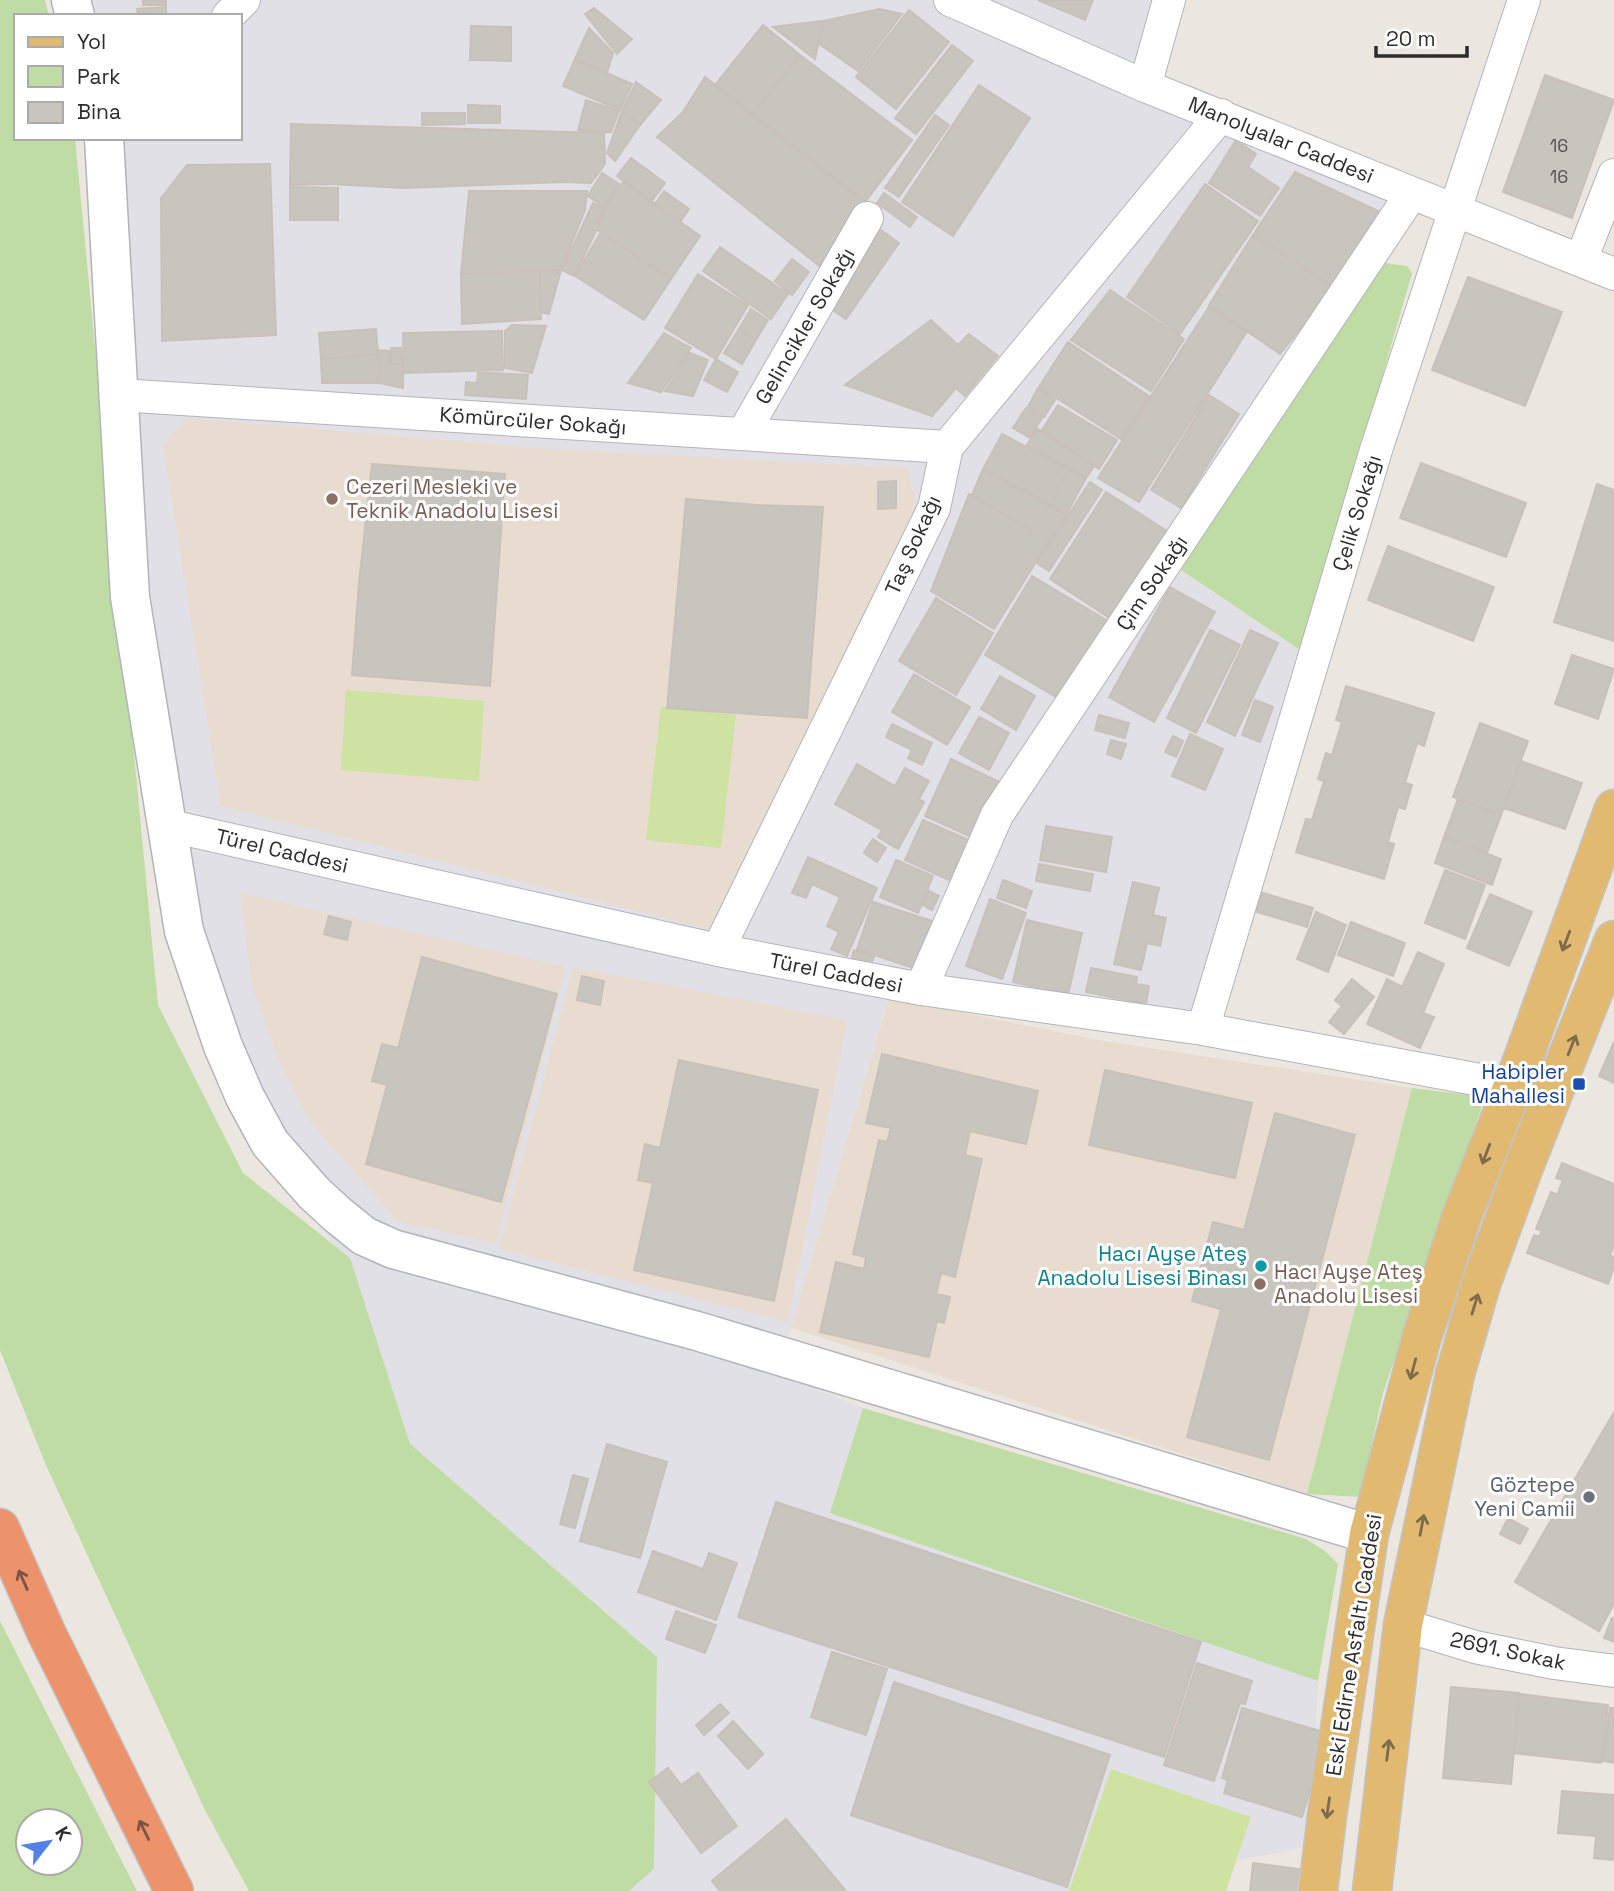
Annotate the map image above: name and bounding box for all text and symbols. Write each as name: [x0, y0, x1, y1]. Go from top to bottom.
legend: [14, 14, 242, 140]
scale bar: [1376, 14, 1467, 58]
text: 20 m: [1386, 25, 1436, 52]
text: Yol: [77, 28, 106, 55]
text: Park: [77, 63, 121, 90]
street label: Manolyalar Caddesi: [1184, 90, 1378, 189]
text: Bina: [77, 98, 121, 125]
house number: 16: [1550, 134, 1568, 157]
house number: 16: [1550, 165, 1568, 188]
street label: Gelincikler Sokağı: [749, 242, 860, 409]
street label: Kömürcüler Sokağı: [439, 401, 627, 440]
street label: Çelik Sokağı: [1326, 451, 1387, 574]
place label: Cezeri Mesleki ve Teknik Anadolu Lisesi: [346, 473, 559, 524]
marker: Cezeri Mesleki ve Teknik Anadolu Lisesi: [324, 491, 340, 507]
street label: Taş Sokağı: [879, 491, 946, 599]
street label: Çim Sokağı: [1110, 530, 1193, 636]
street label: Türel Caddesi: [213, 822, 351, 879]
one-way arrow: [1558, 929, 1571, 951]
street label: Türel Caddesi: [767, 946, 905, 999]
one-way arrow: [1567, 1035, 1580, 1057]
place label: Habipler Mahallesi: [1471, 1058, 1565, 1109]
marker: Habipler Mahallesi: [1571, 1076, 1587, 1092]
one-way arrow: [1479, 1143, 1492, 1164]
place label: Hacı Ayşe Ateş Anadolu Lisesi Binası: [1037, 1240, 1247, 1291]
marker: Hacı Ayşe Ateş Anadolu Lisesi Binası: [1253, 1258, 1269, 1274]
place label: Hacı Ayşe Ateş Anadolu Lisesi: [1274, 1258, 1423, 1309]
marker: Hacı Ayşe Ateş Anadolu Lisesi: [1252, 1276, 1268, 1292]
one-way arrow: [1470, 1294, 1483, 1316]
one-way arrow: [1406, 1357, 1419, 1380]
place label: Göztepe Yeni Camii: [1474, 1471, 1575, 1522]
marker: Göztepe Yeni Camii: [1581, 1489, 1597, 1505]
street label: Eski Edirne Asfaltı Caddesi: [1319, 1512, 1388, 1778]
one-way arrow: [1416, 1514, 1430, 1537]
one-way arrow: [16, 1570, 29, 1592]
street label: 2691. Sokak: [1448, 1625, 1568, 1676]
one-way arrow: [1382, 1739, 1395, 1762]
one-way arrow: [1321, 1796, 1334, 1819]
north arrow: [14, 1807, 84, 1877]
one-way arrow: [137, 1820, 150, 1841]
text: K: [49, 1822, 77, 1845]

